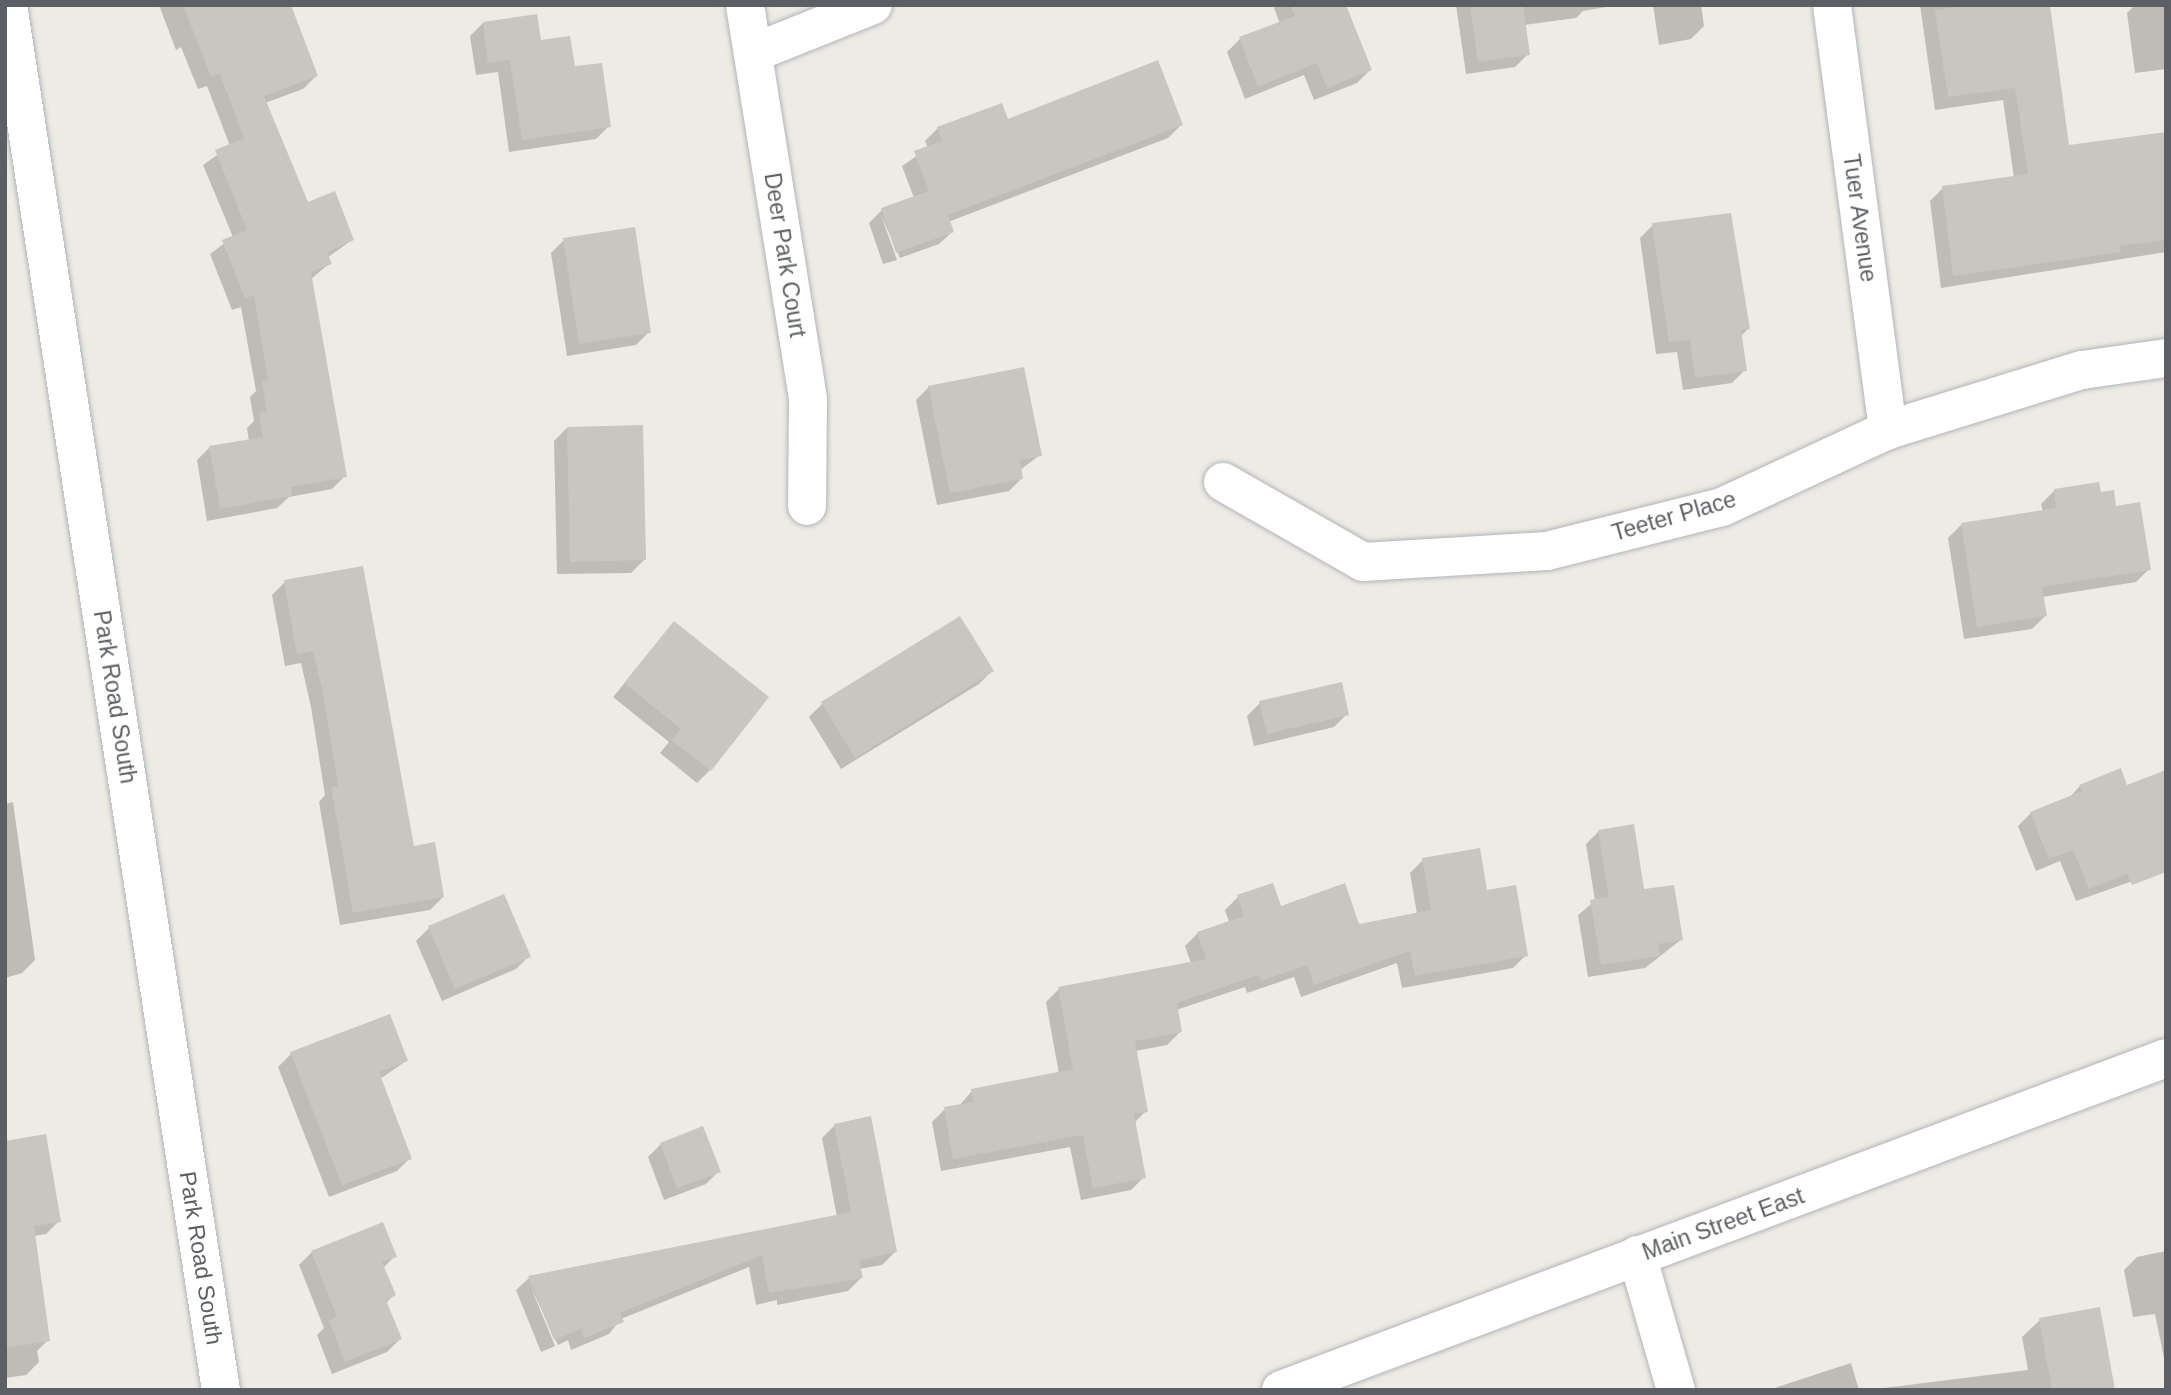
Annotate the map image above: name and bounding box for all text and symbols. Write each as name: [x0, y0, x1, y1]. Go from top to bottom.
street label: Tuer Avenue: [1837, 152, 1883, 284]
street label: Deer Park Court: [758, 171, 812, 339]
street label: Teeter Place: [1609, 485, 1739, 547]
street label: Park Road South: [88, 608, 142, 786]
street label: Park Road South: [174, 1169, 228, 1347]
street label: Main Street East: [1638, 1182, 1808, 1266]

